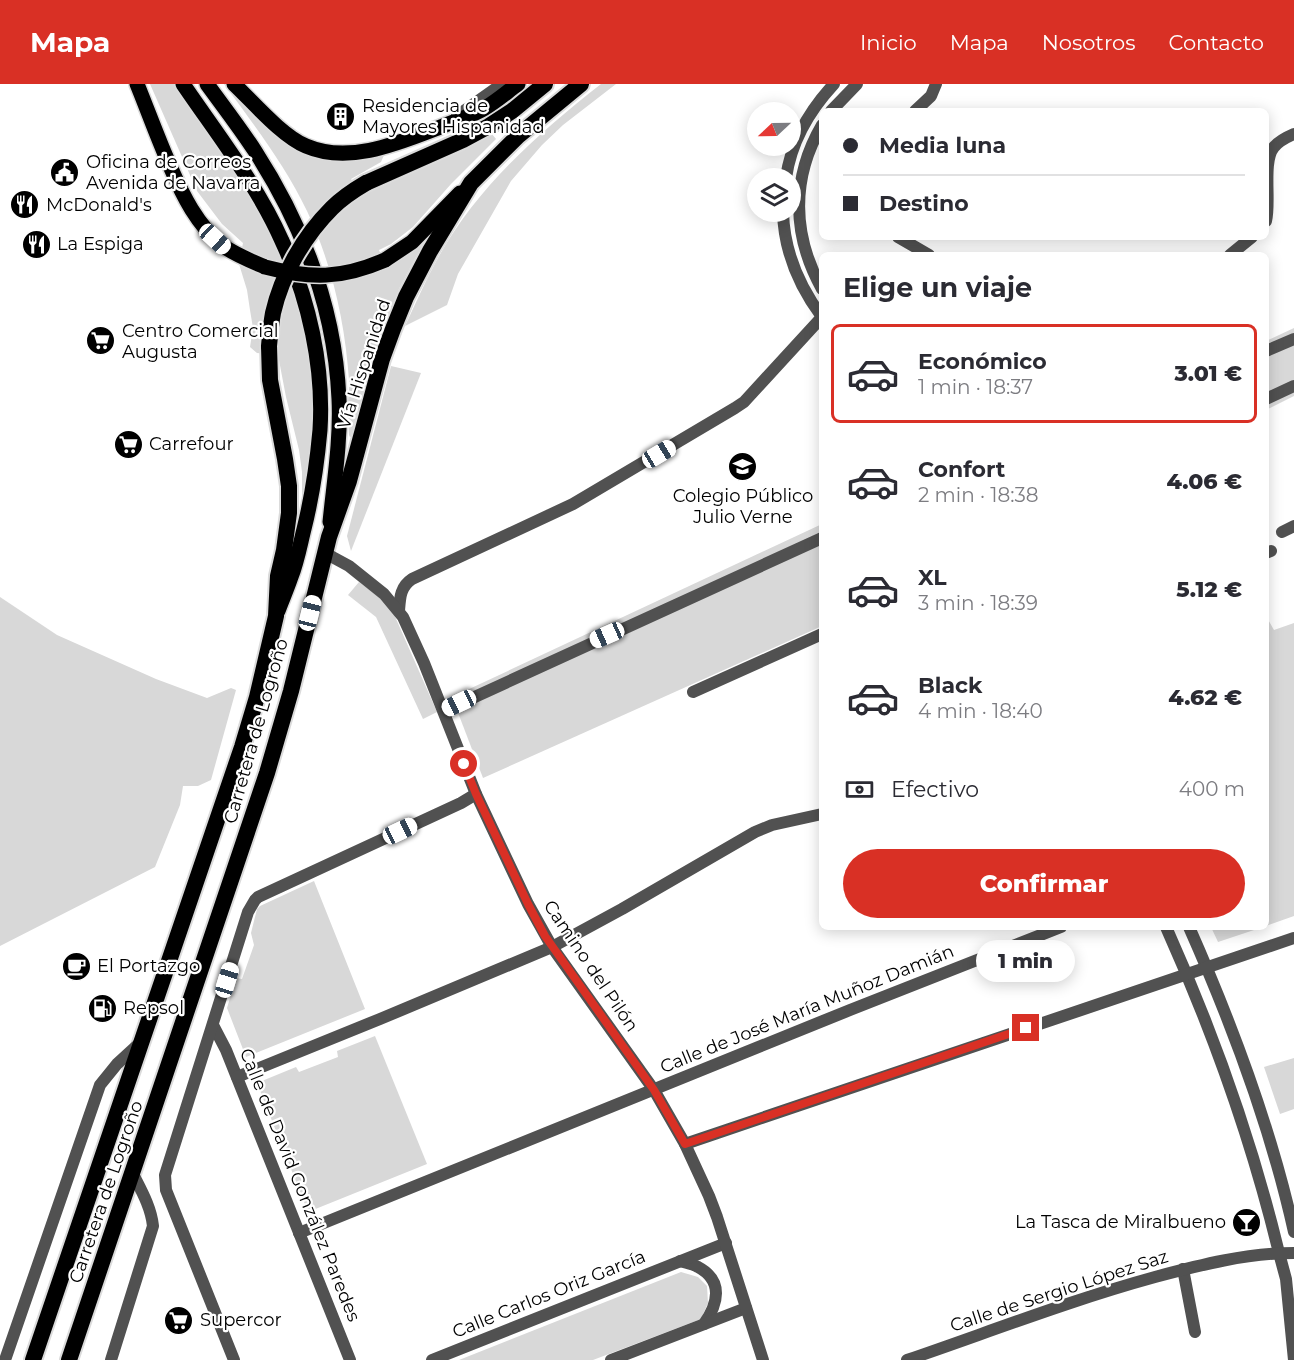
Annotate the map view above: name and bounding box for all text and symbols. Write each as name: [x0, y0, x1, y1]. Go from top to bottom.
text: Mapa: [30, 25, 110, 59]
text: Inicio: [860, 30, 917, 55]
text: Mapa: [950, 30, 1009, 55]
text: Nosotros: [1042, 30, 1135, 55]
text: Contacto: [1168, 30, 1264, 55]
place label: Residencia de Mayores Hispanidad: [362, 95, 545, 138]
building icon: Residencia de Mayores Hispanidad: [325, 100, 357, 132]
north arrow: [747, 102, 801, 156]
map controls: [747, 102, 801, 222]
text: Media luna: [879, 132, 1006, 159]
place label: Oficina de Correos Avenida de Navarra: [86, 151, 260, 194]
public building icon: Oficina de Correos Avenida de Navarra: [49, 156, 81, 188]
button: layers: [747, 168, 801, 222]
restaurant icon: McDonald's: [9, 189, 41, 221]
text: Destino: [879, 190, 969, 217]
place label: McDonald's: [46, 194, 152, 216]
car: [196, 220, 234, 258]
restaurant icon: La Espiga: [20, 228, 52, 260]
place label: La Espiga: [57, 233, 144, 255]
text: Elige un viaje: [843, 271, 1032, 304]
street label: Vía Hispanidad: [333, 296, 395, 432]
place label: Centro Comercial Augusta: [122, 320, 279, 363]
supermarket icon: Centro Comercial Augusta: [85, 325, 117, 357]
icon: car: [846, 347, 900, 401]
text: Económico: [918, 348, 1047, 375]
text: 3.01 €: [1175, 360, 1242, 387]
text: 1 min · 18:37: [918, 375, 1033, 399]
supermarket icon: Carrefour: [112, 428, 144, 460]
place label: Carrefour: [149, 433, 234, 455]
car: [639, 437, 679, 471]
school or university icon: Colegio Público Julio Verne: [727, 451, 759, 483]
icon: car: [846, 455, 900, 509]
text: Confort: [918, 456, 1005, 483]
text: 4.06 €: [1166, 468, 1242, 495]
text: 2 min · 18:38: [918, 483, 1039, 507]
place label: Colegio Público Julio Verne: [673, 485, 813, 528]
icon: car: [846, 563, 900, 617]
text: XL: [918, 564, 947, 591]
text: 5.12 €: [1176, 576, 1242, 603]
text: 3 min · 18:39: [918, 591, 1038, 615]
car: [297, 593, 323, 633]
car: [587, 619, 627, 651]
street label: Carretera de Logroño: [219, 636, 293, 826]
icon: car: [846, 671, 900, 725]
text: Black: [918, 672, 982, 699]
text: 4.62 €: [1168, 684, 1242, 711]
car: [439, 687, 479, 719]
text: 4 min · 18:40: [918, 699, 1043, 723]
route start: [450, 750, 477, 777]
icon: cash: [843, 773, 876, 806]
text: Efectivo: [891, 776, 979, 803]
text: 400 m: [1179, 777, 1245, 801]
car: [380, 815, 420, 847]
button: Confirmar: [843, 849, 1245, 918]
street label: Camino del Pilón: [539, 896, 643, 1036]
street label: Calle de José María Muñoz Damián: [657, 940, 957, 1078]
callout: 1 min: [976, 941, 1076, 983]
text: 1 min: [998, 949, 1053, 973]
cafe icon: El Portazgo: [60, 950, 92, 982]
place label: El Portazgo: [97, 955, 200, 977]
car: [213, 960, 241, 1000]
fuel station icon: Repsol: [86, 992, 118, 1024]
place label: Repsol: [123, 997, 184, 1019]
route end: [1012, 1014, 1039, 1041]
street label: Calle de David González Paredes: [235, 1045, 365, 1325]
street label: Carretera de Logroño: [64, 1098, 148, 1286]
bar icon: La Tasca de Miralbueno: [1231, 1206, 1263, 1238]
place label: La Tasca de Miralbueno: [1015, 1211, 1226, 1233]
street label: Calle Carlos Oriz García: [449, 1245, 649, 1343]
street label: Calle de Sergio López Saz: [947, 1245, 1171, 1337]
supermarket icon: Supercor: [163, 1304, 195, 1336]
place label: Supercor: [200, 1309, 282, 1331]

